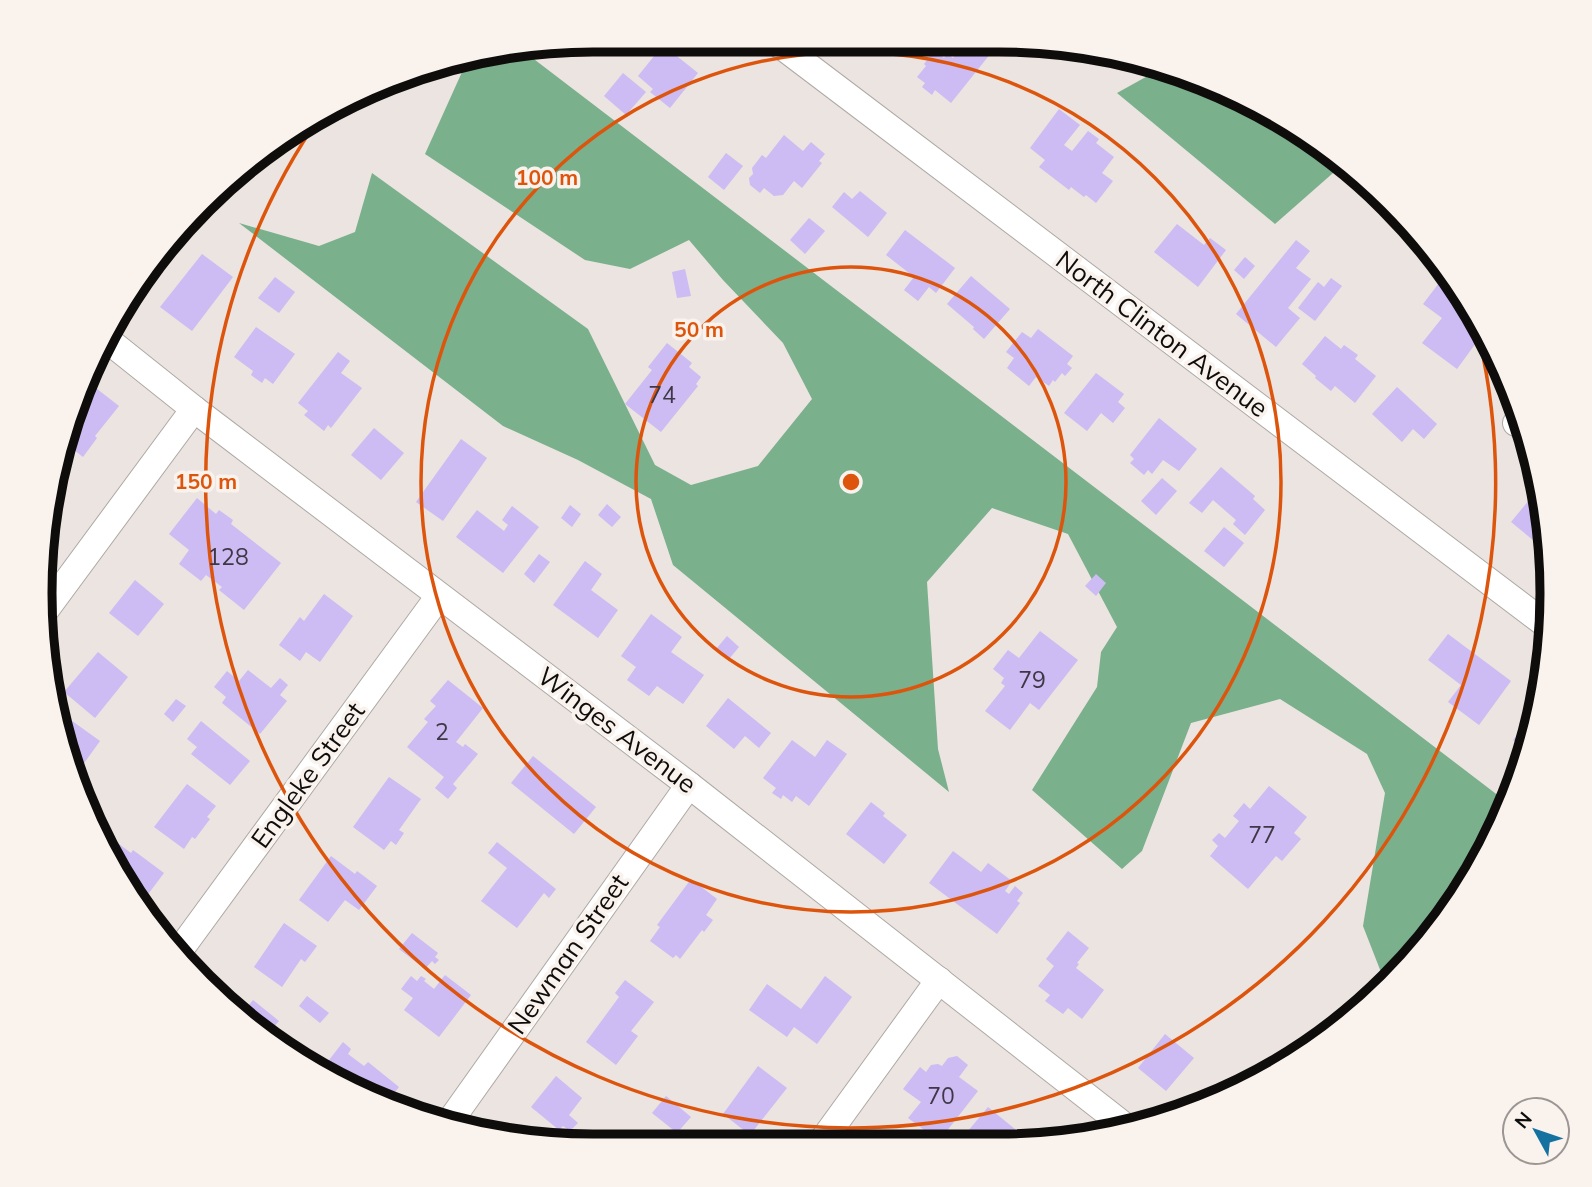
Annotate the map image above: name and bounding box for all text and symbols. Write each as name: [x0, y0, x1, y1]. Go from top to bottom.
text: 100 m: [516, 164, 578, 190]
street label: North Clinton Avenue: [1050, 243, 1275, 424]
text: 50 m: [674, 316, 724, 342]
house number: 74: [648, 380, 676, 409]
text: 150 m: [175, 468, 237, 494]
centre of rings: [839, 470, 863, 494]
house number: 128: [207, 542, 249, 571]
street label: Winges Avenue: [531, 659, 703, 800]
house number: 79: [1018, 665, 1046, 694]
street label: Engleke Street: [244, 695, 372, 854]
house number: 2: [435, 717, 449, 746]
house number: 77: [1248, 820, 1276, 849]
street label: Newman Street: [500, 867, 635, 1040]
house number: 70: [927, 1081, 955, 1110]
north arrow: [1501, 1096, 1571, 1166]
text: N: [1509, 1107, 1537, 1133]

